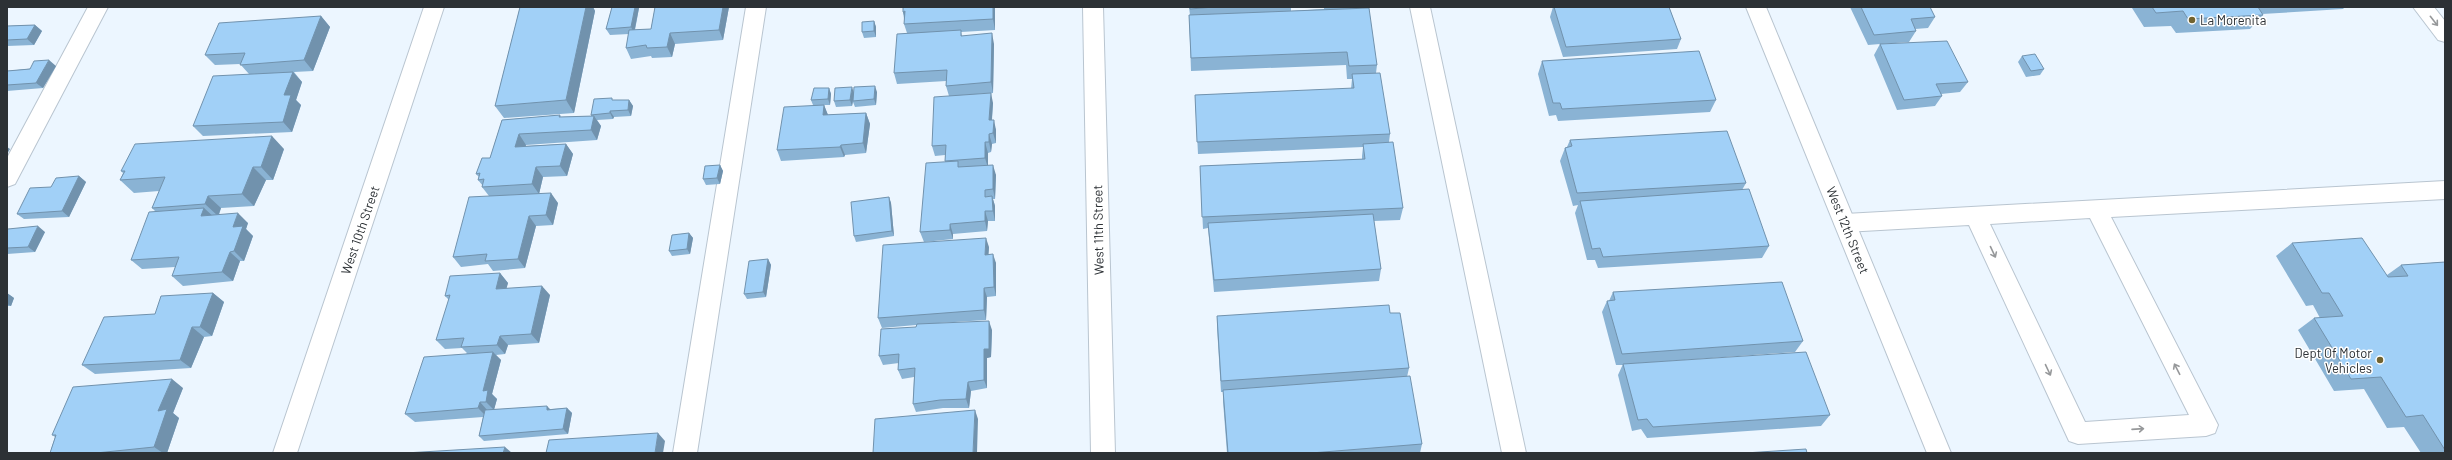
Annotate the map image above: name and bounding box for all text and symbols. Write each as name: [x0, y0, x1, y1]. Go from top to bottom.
place label: La Morenita: [2200, 12, 2266, 28]
marker: La Morenita: [2187, 15, 2197, 25]
one-way arrow: [2430, 16, 2438, 27]
street label: West 10th Street: [337, 183, 383, 277]
street label: West 12th Street: [1823, 184, 1873, 276]
street label: West 11th Street: [1089, 185, 1107, 275]
one-way arrow: [1990, 246, 1997, 258]
place label: Dept Of Motor Vehicles: [2295, 345, 2372, 376]
marker: Dept Of Motor Vehicles: [2375, 355, 2385, 365]
one-way arrow: [2045, 363, 2052, 375]
one-way arrow: [2173, 363, 2181, 375]
one-way arrow: [2131, 426, 2144, 433]

